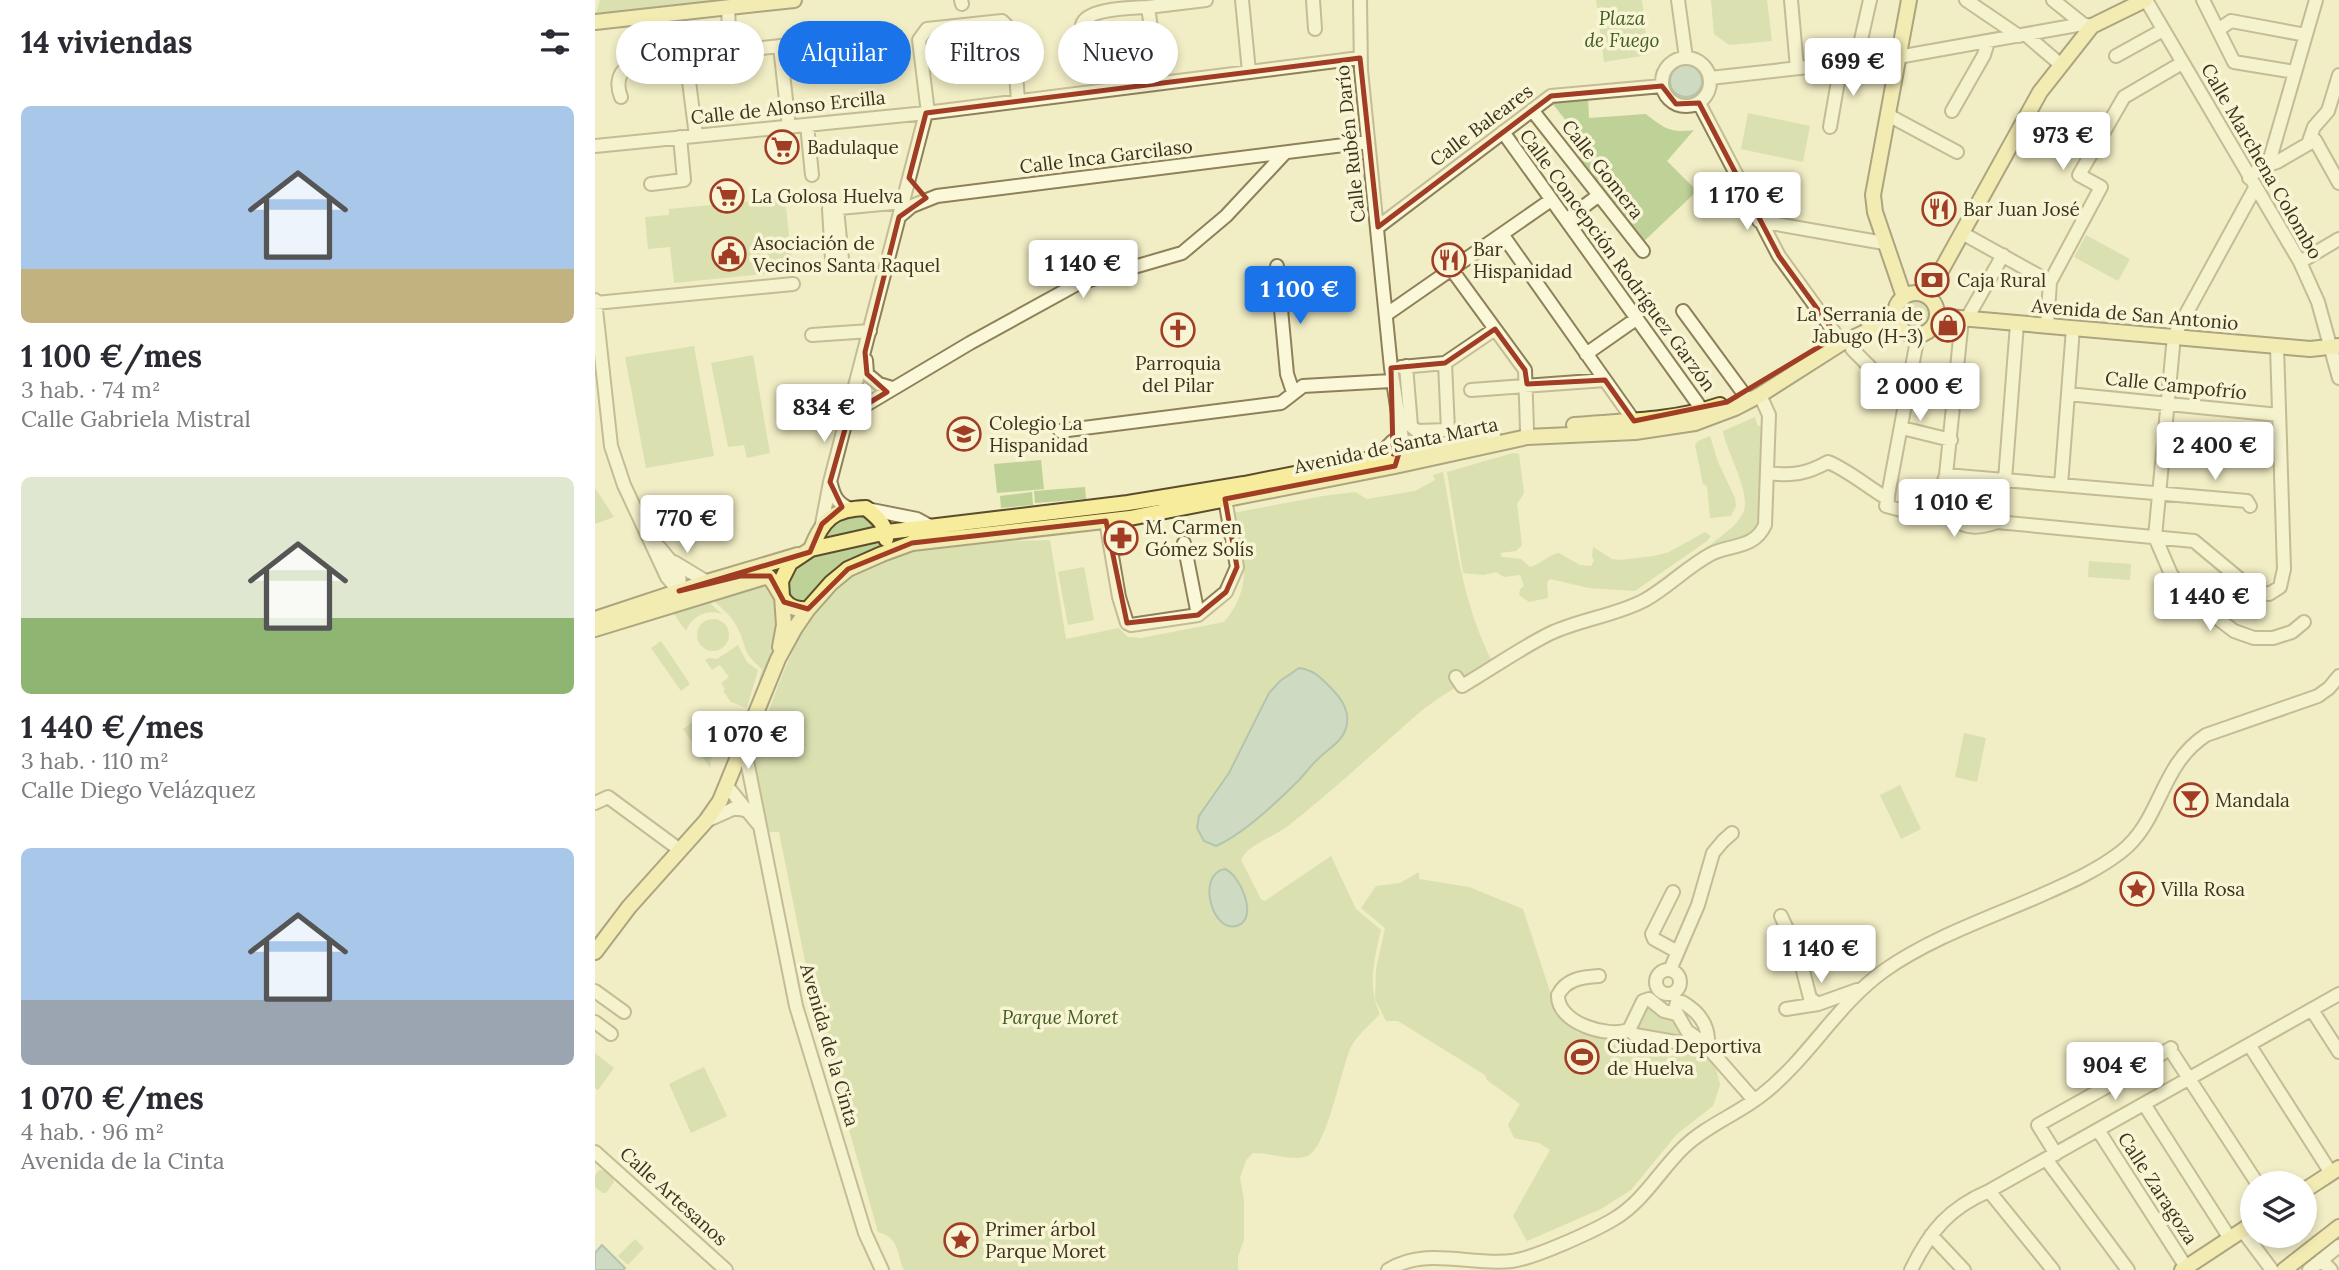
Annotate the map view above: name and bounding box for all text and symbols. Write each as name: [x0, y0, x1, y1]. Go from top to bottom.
park label: Plaza de Fuego: [1585, 6, 1660, 52]
chip: Comprar: [616, 21, 764, 84]
chip: Alquilar: [778, 21, 911, 84]
chip: Filtros: [925, 21, 1044, 84]
chip: Nuevo: [1058, 21, 1178, 84]
text: 14 viviendas: [21, 23, 193, 61]
icon: filters: [536, 23, 574, 61]
pin: 699 €: [1804, 38, 1902, 98]
text: 699 €: [1821, 46, 1885, 75]
street label: Calle Marchena Colombo: [2196, 59, 2328, 263]
street label: Calle Rubén Darío: [1330, 64, 1370, 224]
street label: Calle Baleares: [1425, 78, 1537, 172]
street label: Calle de Alonso Ercilla: [690, 85, 887, 129]
pin: 973 €: [2014, 113, 2112, 172]
street label: Calle Gomera: [1557, 115, 1649, 224]
text: 973 €: [2032, 120, 2094, 149]
street label: Calle Concepción Rodríguez Garzón: [1515, 124, 1721, 396]
supermarket icon: Badulaque: [763, 128, 801, 166]
street label: Calle Inca Garcilaso: [1018, 133, 1194, 179]
place label: Badulaque: [807, 135, 899, 159]
icon: home: [235, 152, 361, 278]
pin: 1 170 €: [1682, 173, 1812, 232]
supermarket icon: La Golosa Huelva: [708, 177, 746, 215]
text: 1 170 €: [1710, 180, 1784, 209]
place label: La Golosa Huelva: [751, 184, 903, 208]
restaurant icon: Bar Juan José: [1920, 190, 1958, 228]
place label: Bar Juan José: [1963, 197, 2080, 221]
place label: Asociación de Vecinos Santa Raquel: [752, 231, 940, 277]
public building icon: Asociación de Vecinos Santa Raquel: [710, 235, 748, 273]
place label: Bar Hispanidad: [1473, 237, 1572, 283]
pin: 1 140 €: [1018, 240, 1148, 300]
restaurant icon: Bar Hispanidad: [1430, 241, 1468, 279]
text: 1 140 €: [1045, 248, 1121, 277]
bank icon: Caja Rural: [1913, 261, 1951, 299]
pin: 1 100 €: [1235, 266, 1365, 326]
place label: Caja Rural: [1957, 268, 2046, 292]
text: 1 100 €: [1261, 274, 1339, 303]
street label: Avenida de San Antonio: [2029, 293, 2240, 335]
place label: La Serrania de Jabugo (H-3): [1796, 302, 1923, 349]
shop icon: La Serrania de Jabugo (H-3): [1929, 306, 1967, 344]
church icon: Parroquia del Pilar: [1159, 311, 1197, 349]
text: 1 100 €/mes: [21, 337, 202, 375]
place label: Parroquia del Pilar: [1135, 351, 1221, 397]
pin: 2 000 €: [1855, 364, 1985, 423]
street label: Calle Campofrío: [2104, 366, 2248, 404]
text: 2 000 €: [1877, 371, 1963, 400]
text: 3 hab. · 74 m²: [21, 375, 161, 404]
pin: 834 €: [775, 384, 873, 444]
text: 834 €: [792, 392, 856, 421]
text: Calle Gabriela Mistral: [21, 404, 251, 433]
place label: Colegio La Hispanidad: [989, 411, 1088, 457]
street label: Avenida de Santa Marta: [1291, 412, 1500, 479]
school or university icon: Colegio La Hispanidad: [945, 415, 983, 453]
pin: 2 400 €: [2150, 422, 2280, 482]
text: 2 400 €: [2173, 430, 2257, 459]
pin: 1 010 €: [1889, 480, 2019, 539]
text: 1 010 €: [1915, 487, 1993, 516]
pin: 770 €: [638, 496, 736, 555]
text: 770 €: [656, 503, 718, 532]
place label: M. Carmen Gómez Solís: [1145, 515, 1254, 561]
pharmacy icon: M. Carmen Gómez Solís: [1102, 519, 1140, 557]
icon: home: [235, 523, 361, 649]
pin: 1 440 €: [2145, 574, 2275, 633]
text: 1 440 €: [2170, 581, 2250, 610]
text: 1 440 €/mes: [21, 708, 204, 746]
pin: 1 070 €: [683, 712, 813, 771]
text: 1 070 €: [708, 719, 788, 748]
text: 3 hab. · 110 m²: [21, 746, 169, 775]
text: Calle Diego Velázquez: [21, 775, 256, 804]
bar icon: Mandala: [2172, 781, 2210, 819]
place label: Mandala: [2215, 788, 2290, 812]
place icon: Villa Rosa: [2118, 870, 2156, 908]
place label: Villa Rosa: [2160, 877, 2245, 901]
icon: home: [235, 894, 361, 1020]
pin: 1 140 €: [1756, 926, 1886, 985]
text: 1 140 €: [1783, 933, 1859, 962]
street label: Avenida de la Cinta: [795, 960, 865, 1129]
park label: Parque Moret: [1002, 1005, 1118, 1029]
place label: Ciudad Deportiva de Huelva: [1607, 1034, 1762, 1080]
sports icon: Ciudad Deportiva de Huelva: [1563, 1038, 1601, 1076]
pin: 904 €: [2066, 1042, 2164, 1102]
text: 904 €: [2082, 1050, 2148, 1079]
text: 1 070 €/mes: [21, 1079, 204, 1117]
text: 4 hab. · 96 m²: [21, 1117, 164, 1146]
street label: Calle Zaragoza: [2113, 1127, 2203, 1249]
street label: Calle Artesanos: [615, 1141, 733, 1251]
text: Avenida de la Cinta: [21, 1146, 225, 1175]
map controls: [2240, 1171, 2317, 1248]
button: layers: [2240, 1171, 2317, 1248]
place label: Primer árbol Parque Moret: [985, 1217, 1107, 1263]
place icon: Primer árbol Parque Moret: [942, 1221, 980, 1259]

